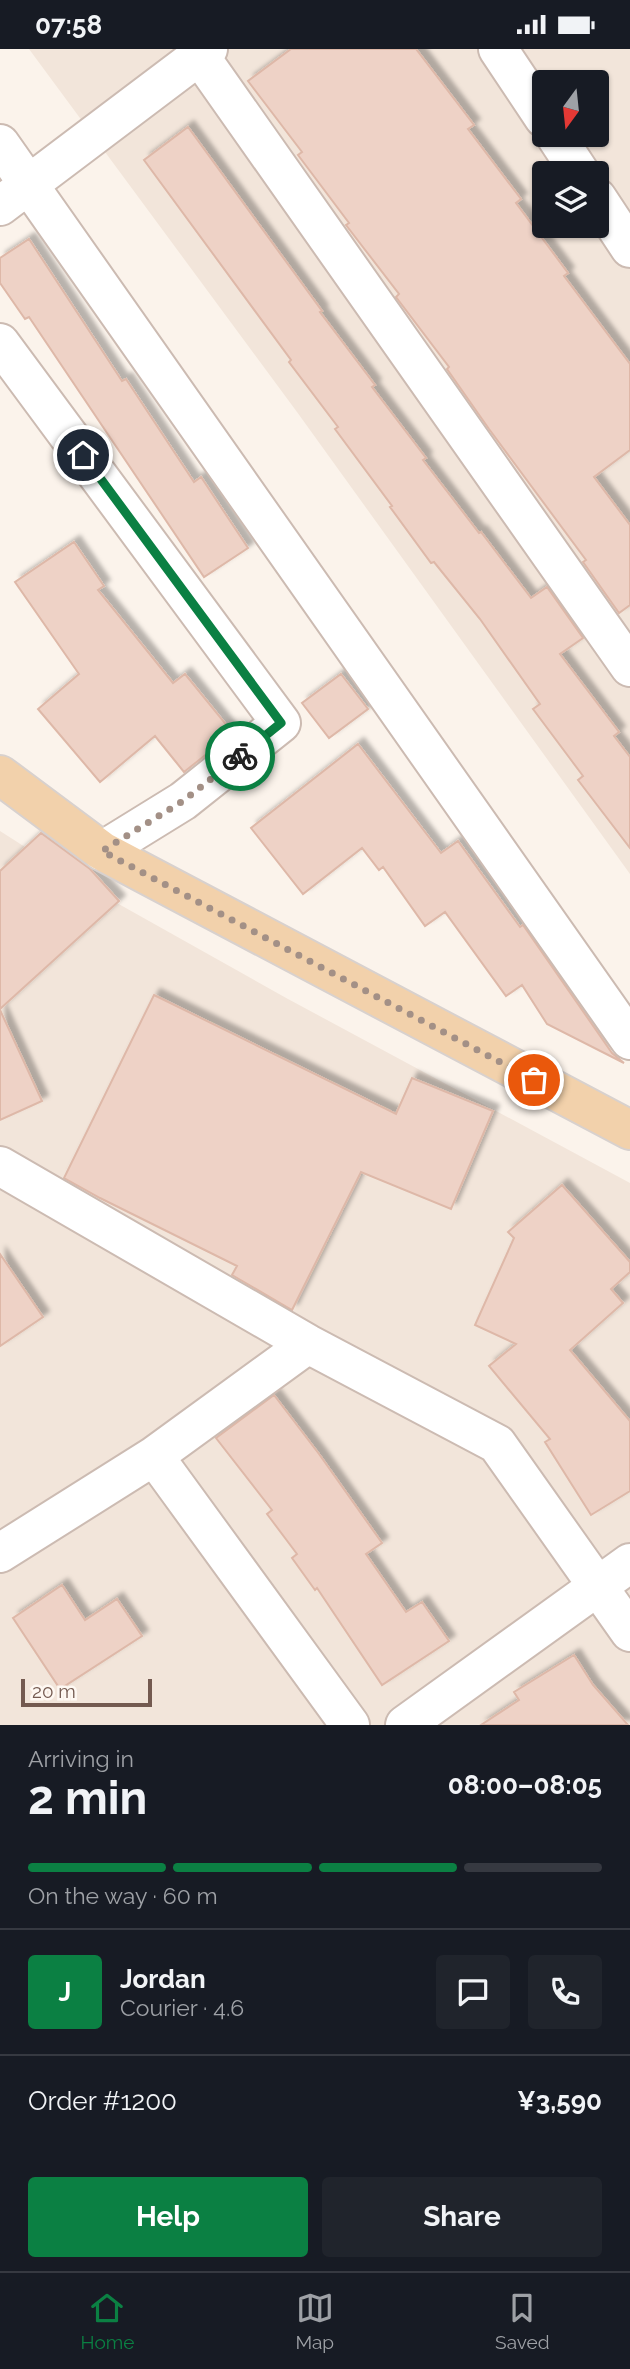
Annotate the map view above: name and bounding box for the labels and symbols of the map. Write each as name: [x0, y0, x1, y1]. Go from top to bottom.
north arrow: [532, 70, 609, 147]
pin: [53, 425, 113, 485]
courier: [205, 721, 275, 791]
pin: [504, 1050, 564, 1110]
scale bar: [21, 1676, 152, 1708]

